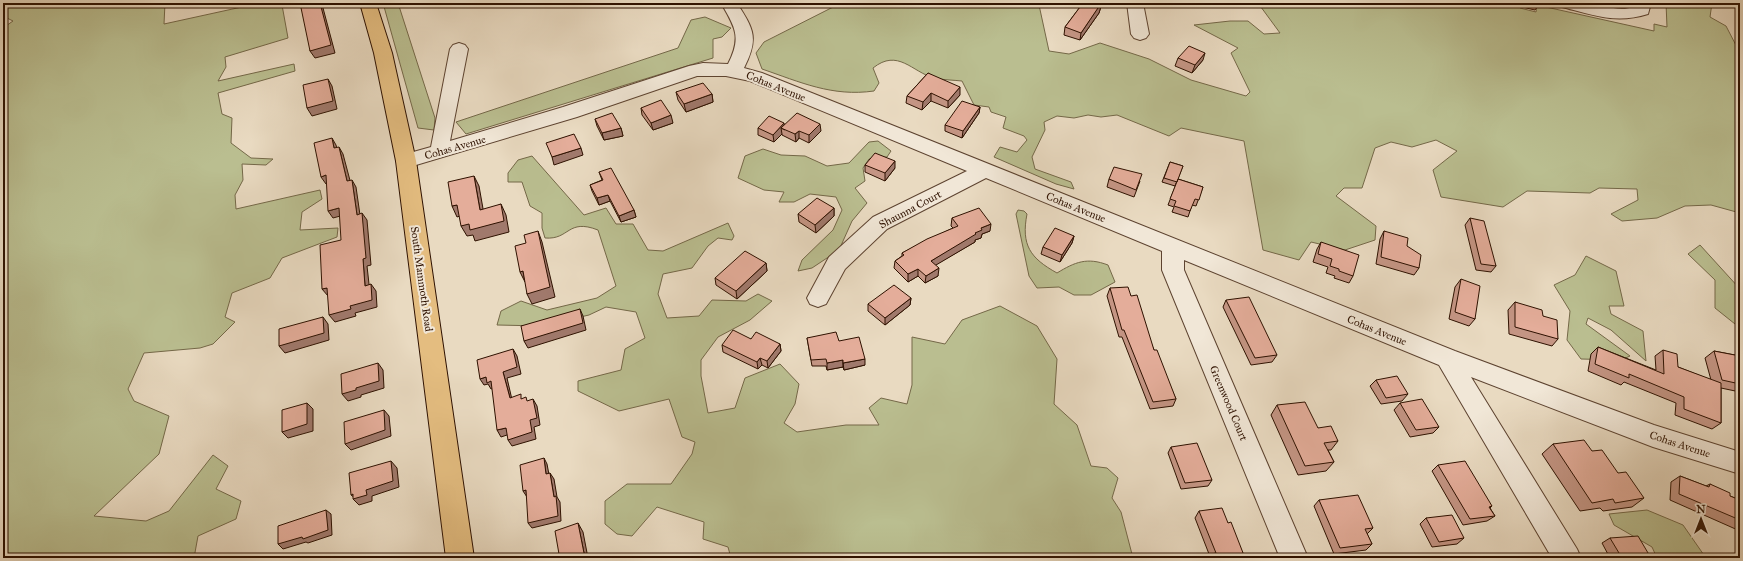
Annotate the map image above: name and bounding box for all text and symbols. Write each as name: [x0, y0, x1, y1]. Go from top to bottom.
street label: Cohas Avenue: [744, 69, 808, 104]
street label: Cohas Avenue: [423, 132, 488, 162]
street label: Shaunna Court: [877, 187, 944, 231]
street label: Cohas Avenue: [1044, 190, 1108, 225]
street label: South Mammoth Road: [408, 226, 435, 333]
street label: Cohas Avenue: [1345, 313, 1409, 348]
street label: Greenwood Court: [1207, 364, 1250, 443]
street label: Cohas Avenue: [1648, 429, 1712, 461]
north arrow: [1681, 499, 1721, 539]
text: N: [1696, 503, 1706, 516]

